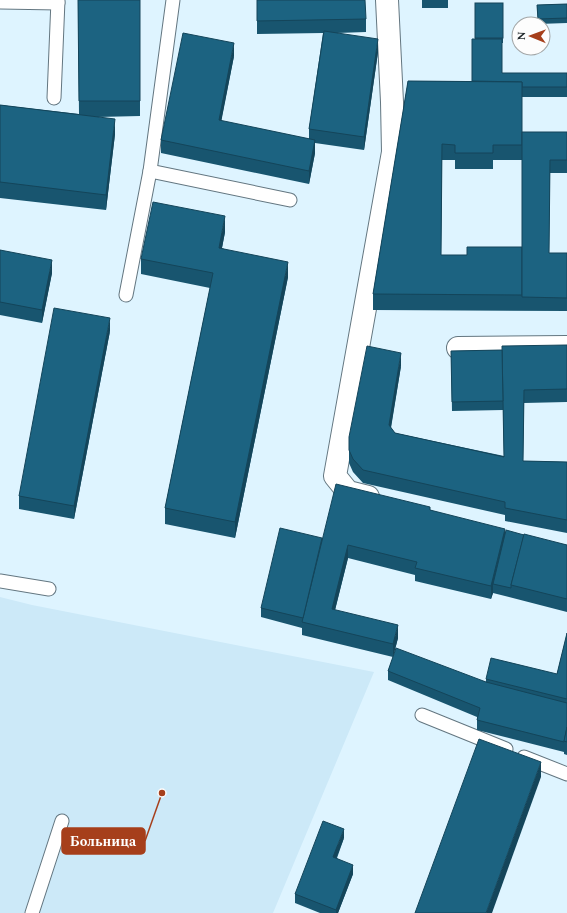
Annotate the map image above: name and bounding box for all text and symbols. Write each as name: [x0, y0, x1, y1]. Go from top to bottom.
north arrow: [511, 16, 551, 56]
text: N: [513, 31, 530, 40]
callout: Больница: [62, 828, 145, 854]
text: Больница: [70, 831, 137, 852]

